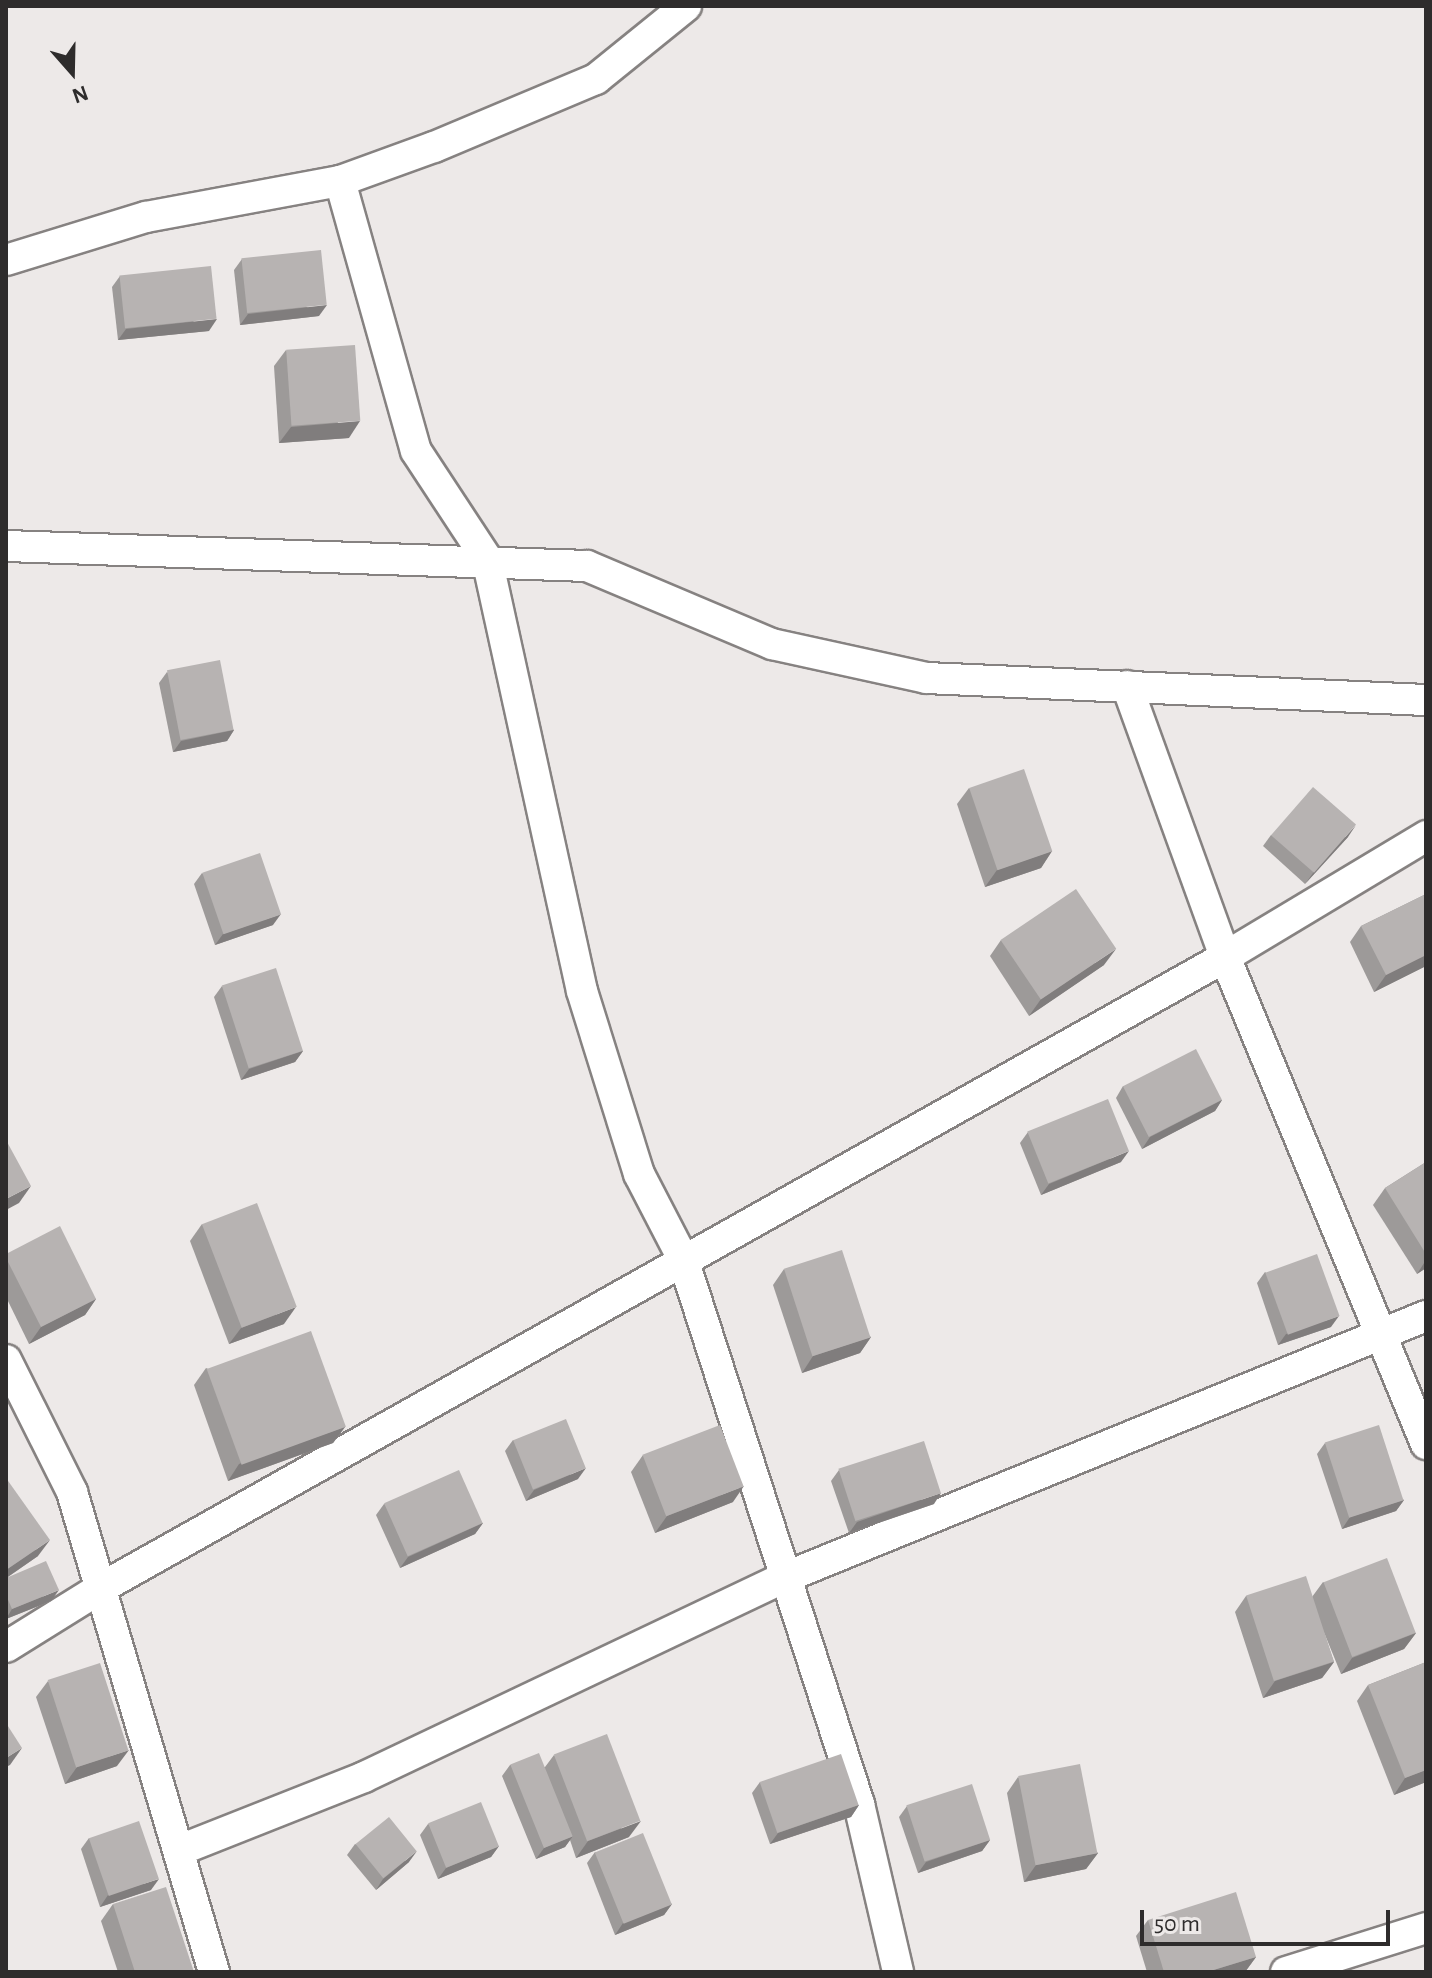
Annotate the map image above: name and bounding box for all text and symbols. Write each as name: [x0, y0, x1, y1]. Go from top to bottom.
north arrow: [32, 32, 112, 112]
text: N: [69, 82, 91, 108]
scale bar: [1144, 1894, 1394, 1944]
text: 50 m: [1154, 1912, 1200, 1936]

